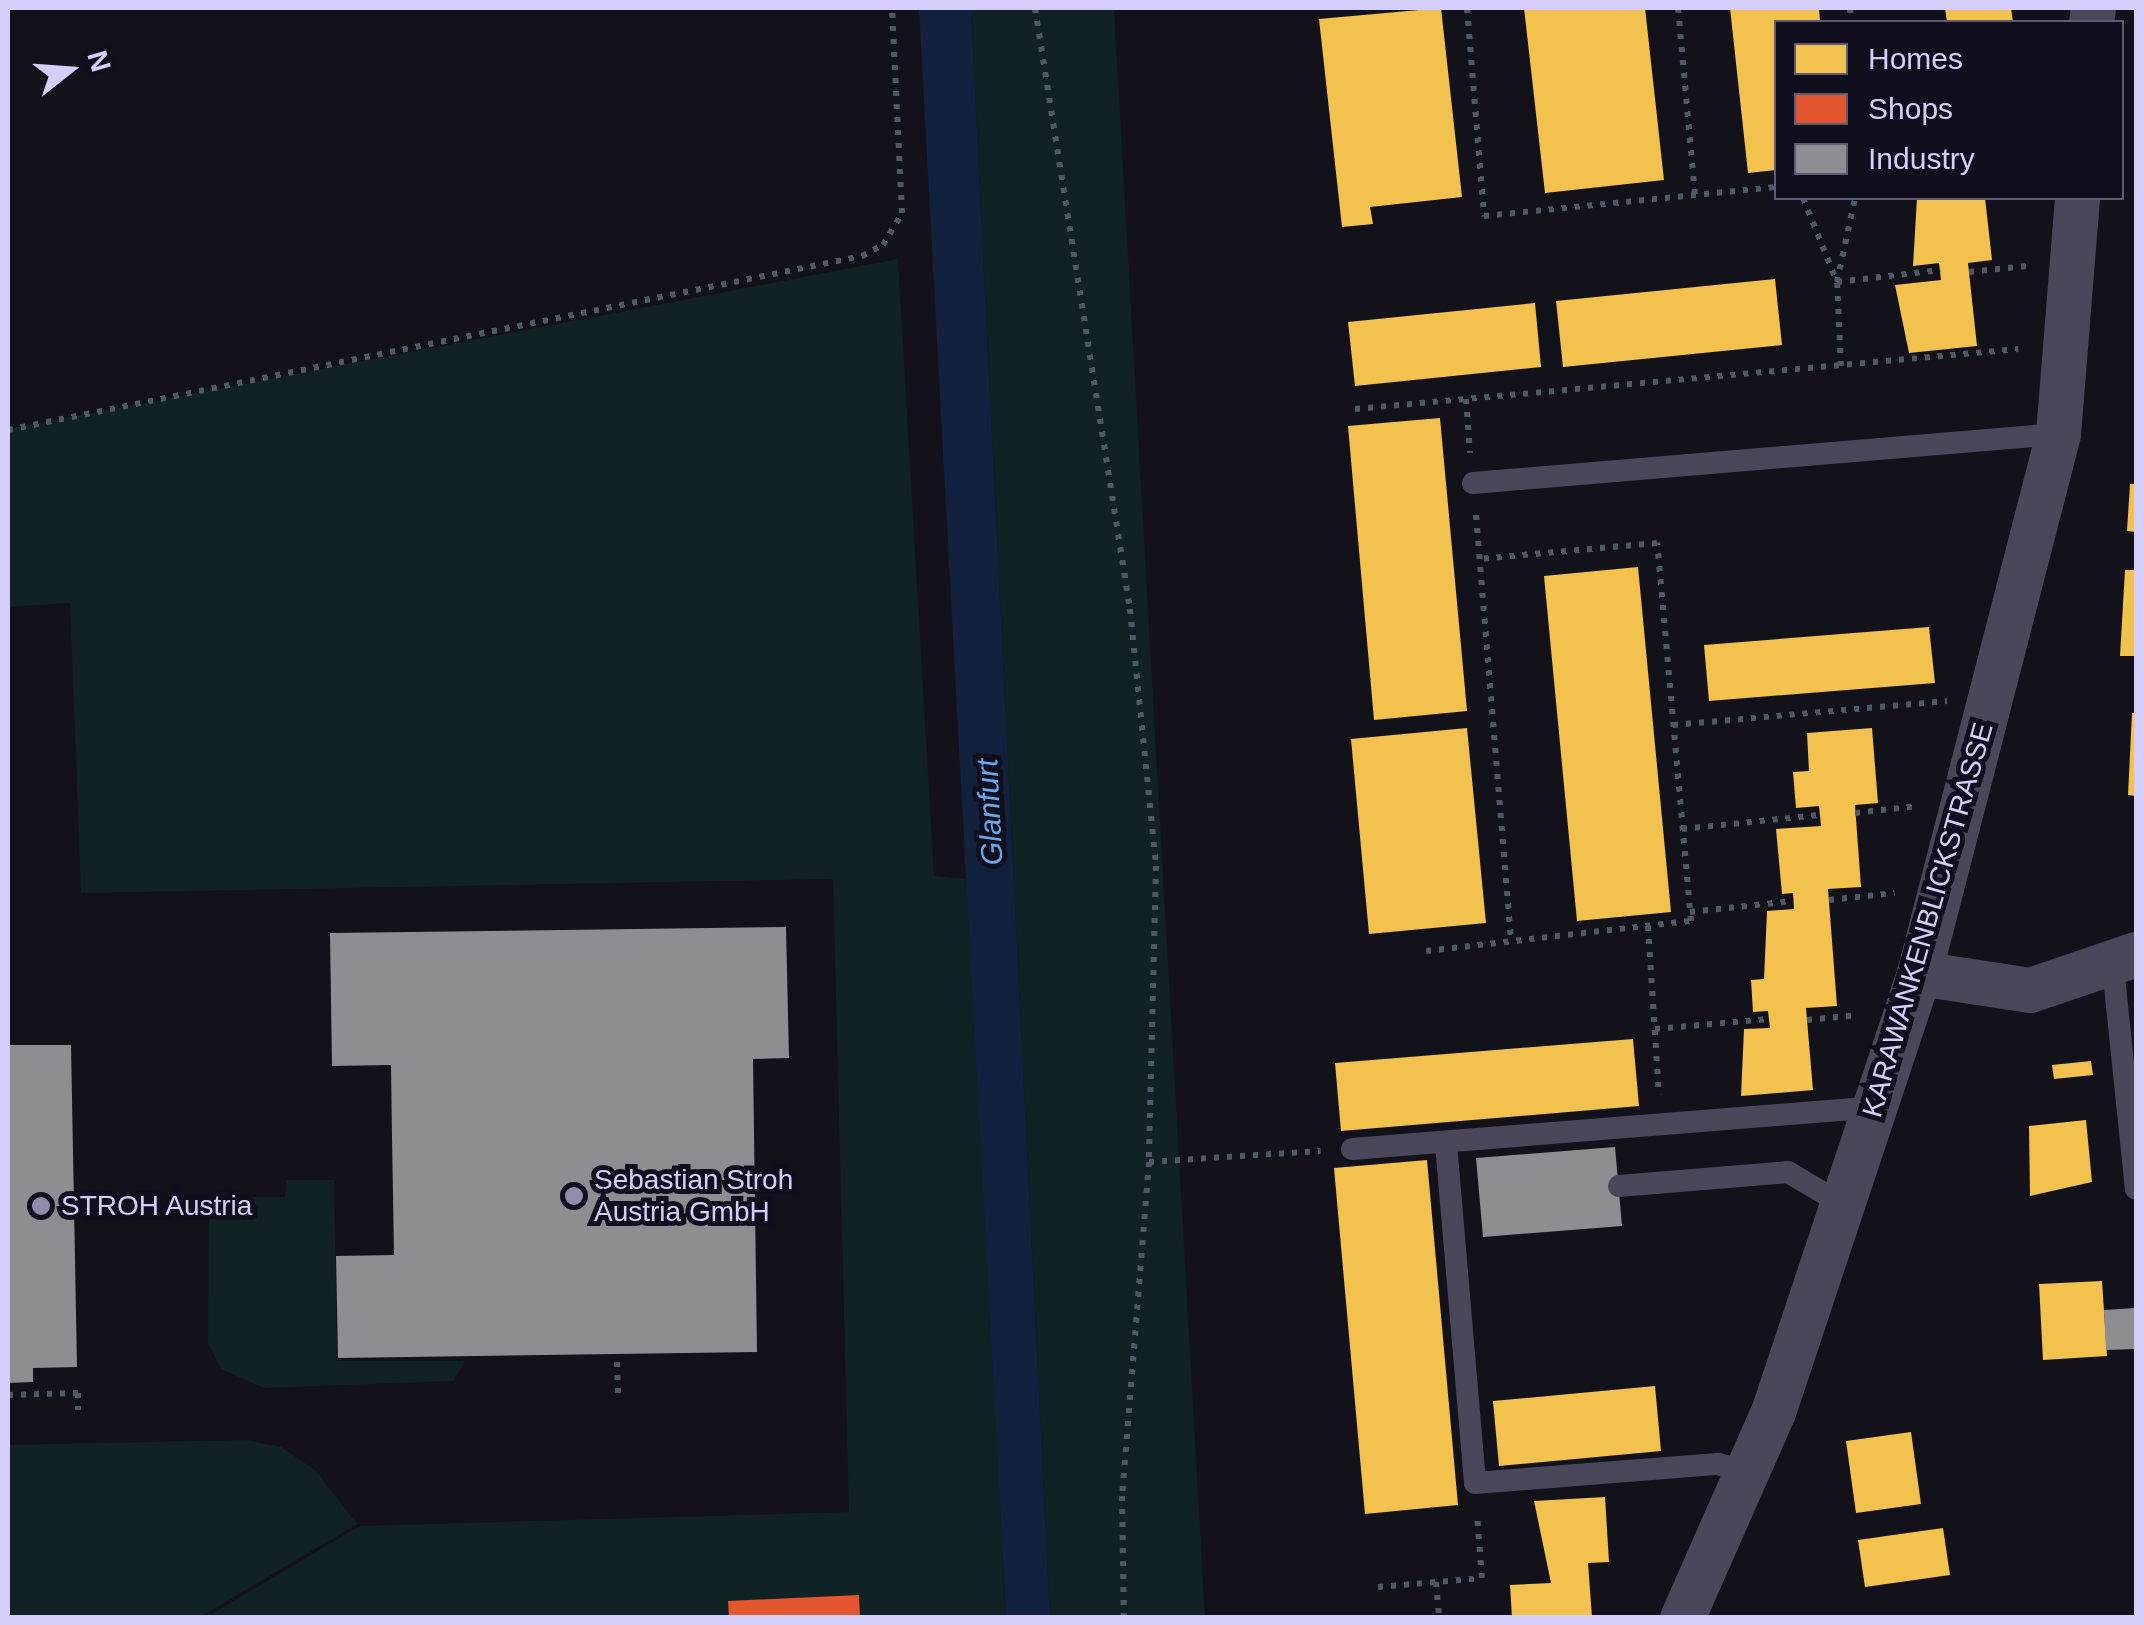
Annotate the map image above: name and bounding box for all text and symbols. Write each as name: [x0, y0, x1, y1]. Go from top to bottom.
north arrow: [20, 20, 120, 120]
legend: [1774, 20, 2124, 200]
text: Homes: [1868, 42, 1963, 75]
text: N: [81, 47, 117, 75]
text: Shops: [1868, 92, 1953, 125]
text: Industry: [1868, 142, 1975, 175]
street label: KARAWANKENBLICKSTRASSE: [1856, 719, 2000, 1121]
water label: Glanfurt: [969, 758, 1011, 866]
place label: Sebastian Stroh Austria GmbH: [594, 1163, 793, 1229]
marker: Sebastian Stroh Austria GmbH: [563, 1185, 585, 1207]
place label: STROH Austria: [61, 1189, 254, 1223]
marker: STROH Austria: [30, 1195, 52, 1217]

